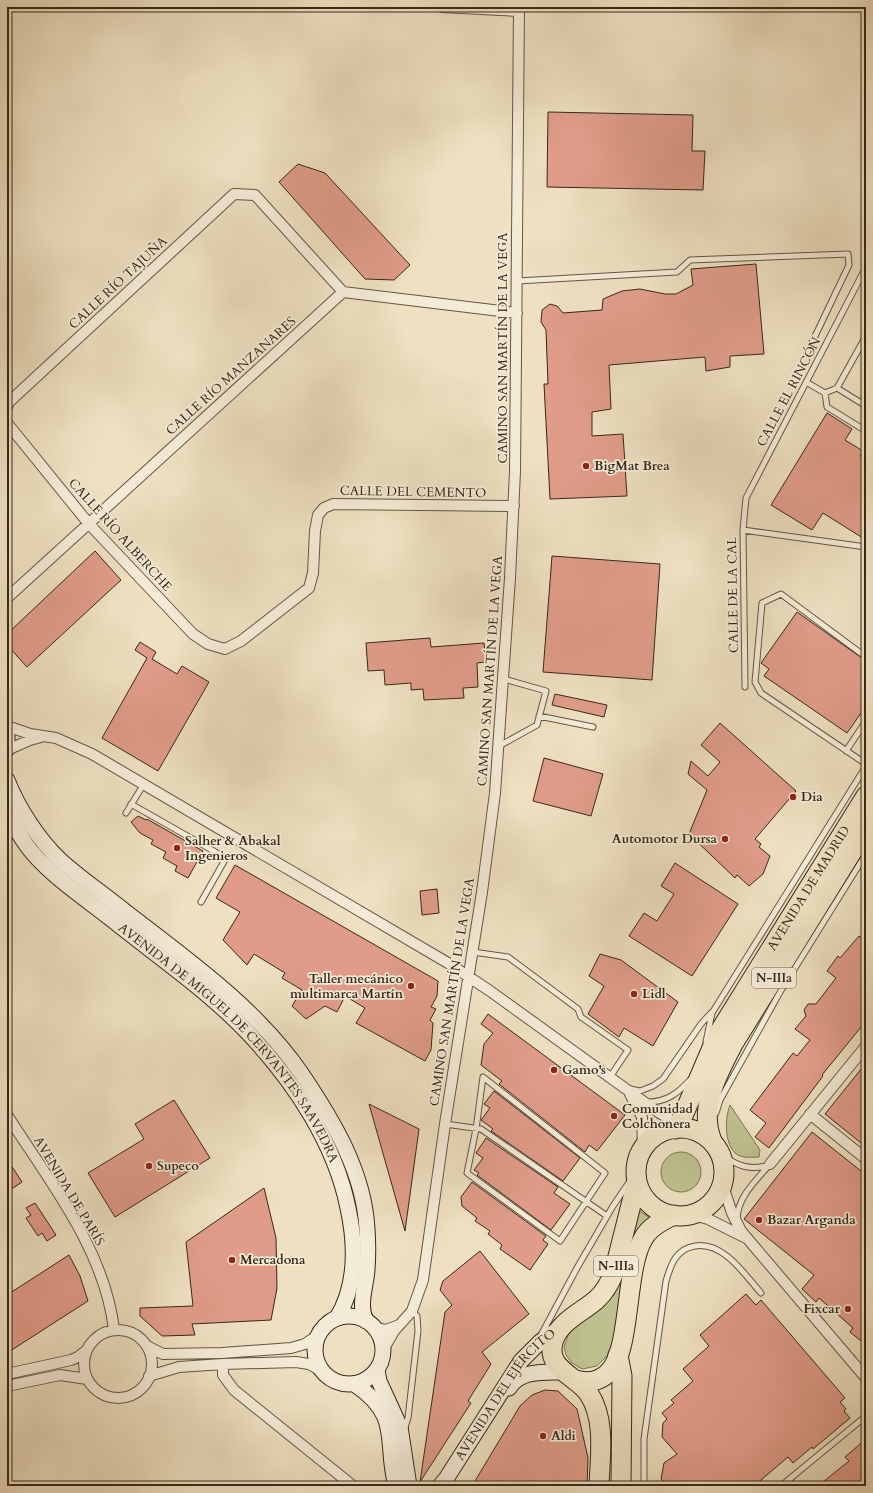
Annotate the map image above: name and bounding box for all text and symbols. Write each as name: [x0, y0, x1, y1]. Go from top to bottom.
street label: CALLE RÍO TAJUÑA: [65, 232, 172, 333]
street label: CAMINO SAN MARTÍN DE LA VEGA: [494, 232, 512, 463]
street label: CALLE RÍO MANZANARES: [162, 313, 300, 439]
street label: CALLE EL RINCÓN: [753, 334, 825, 450]
place label: BigMat Brea: [594, 457, 670, 475]
marker: BigMat Brea: [581, 461, 591, 471]
street label: CALLE RÍO ALBERCHE: [64, 475, 176, 595]
street label: CALLE DEL CEMENTO: [340, 482, 486, 502]
street label: CALLE DE LA CAL: [723, 537, 743, 653]
street label: CAMINO SAN MARTÍN DE LA VEGA: [473, 554, 507, 787]
place label: Dia: [801, 788, 823, 806]
marker: Dia: [788, 792, 798, 802]
street label: AVENIDA DE MADRID: [763, 822, 854, 954]
place label: Automotor Dursa: [612, 830, 718, 848]
place label: Salher & Abakal Ingenieros: [185, 832, 281, 865]
marker: Automotor Dursa: [720, 834, 730, 844]
marker: Salher & Abakal Ingenieros: [172, 843, 182, 853]
street label: CAMINO SAN MARTÍN DE LA VEGA: [425, 876, 479, 1107]
street label: AVENIDA DE MIGUEL DE CERVANTES SAAVEDRA: [114, 919, 343, 1166]
road number: N-IIIa: [752, 968, 796, 988]
place label: Taller mecánico multimarca Martín: [290, 970, 404, 1003]
marker: Taller mecánico multimarca Martín: [406, 981, 416, 991]
place label: Lidl: [642, 985, 666, 1003]
marker: Lidl: [629, 989, 639, 999]
place label: Gamo's: [562, 1061, 606, 1079]
marker: Gamo's: [549, 1065, 559, 1075]
place label: Comunidad Colchonera: [622, 1100, 694, 1133]
marker: Comunidad Colchonera: [609, 1111, 619, 1121]
street label: AVENIDA DE PARÍS: [29, 1133, 109, 1249]
place label: Supeco: [157, 1157, 199, 1175]
marker: Supeco: [144, 1161, 154, 1171]
place label: Bazar Arganda: [767, 1211, 856, 1229]
marker: Bazar Arganda: [754, 1215, 764, 1225]
place label: Mercadona: [240, 1251, 306, 1269]
marker: Mercadona: [227, 1255, 237, 1265]
road number: N-IIIa: [594, 1256, 638, 1276]
place label: Fixcar: [803, 1300, 841, 1318]
marker: Fixcar: [843, 1304, 853, 1314]
street label: AVENIDA DEL EJÉRCITO: [451, 1325, 559, 1464]
place label: Aldi: [551, 1427, 576, 1445]
marker: Aldi: [538, 1431, 548, 1441]

